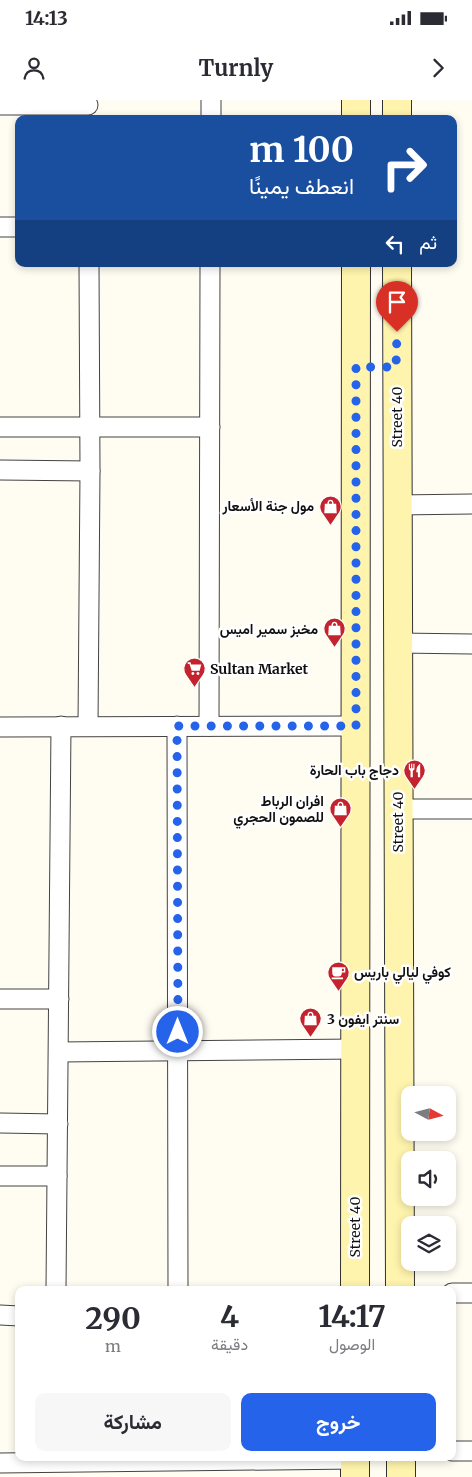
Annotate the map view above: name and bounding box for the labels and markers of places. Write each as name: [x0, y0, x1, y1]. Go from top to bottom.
pin: [376, 281, 418, 332]
shop icon: مول جنة الأسعار: [318, 494, 342, 525]
place label: مول جنة الأسعار: [221, 497, 314, 515]
shop icon: مخبز سمير اميس: [322, 617, 346, 648]
place label: مخبز سمير اميس: [220, 620, 318, 638]
supermarket icon: Sultan Market: [182, 657, 206, 688]
place label: Sultan Market: [210, 660, 309, 678]
restaurant icon: دجاج باب الحارة: [403, 758, 427, 789]
place label: دجاج باب الحارة: [310, 761, 399, 780]
place label: افران الرباط للصمون الحجري: [233, 792, 324, 829]
shop icon: افران الرباط للصمون الحجري: [328, 797, 352, 828]
cafe icon: كوفي ليالي باريس: [326, 960, 350, 991]
place label: كوفي ليالي باريس: [354, 963, 451, 984]
shop icon: سنتر ايفون 3: [299, 1007, 323, 1038]
place label: سنتر ايفون 3: [327, 1010, 399, 1028]

